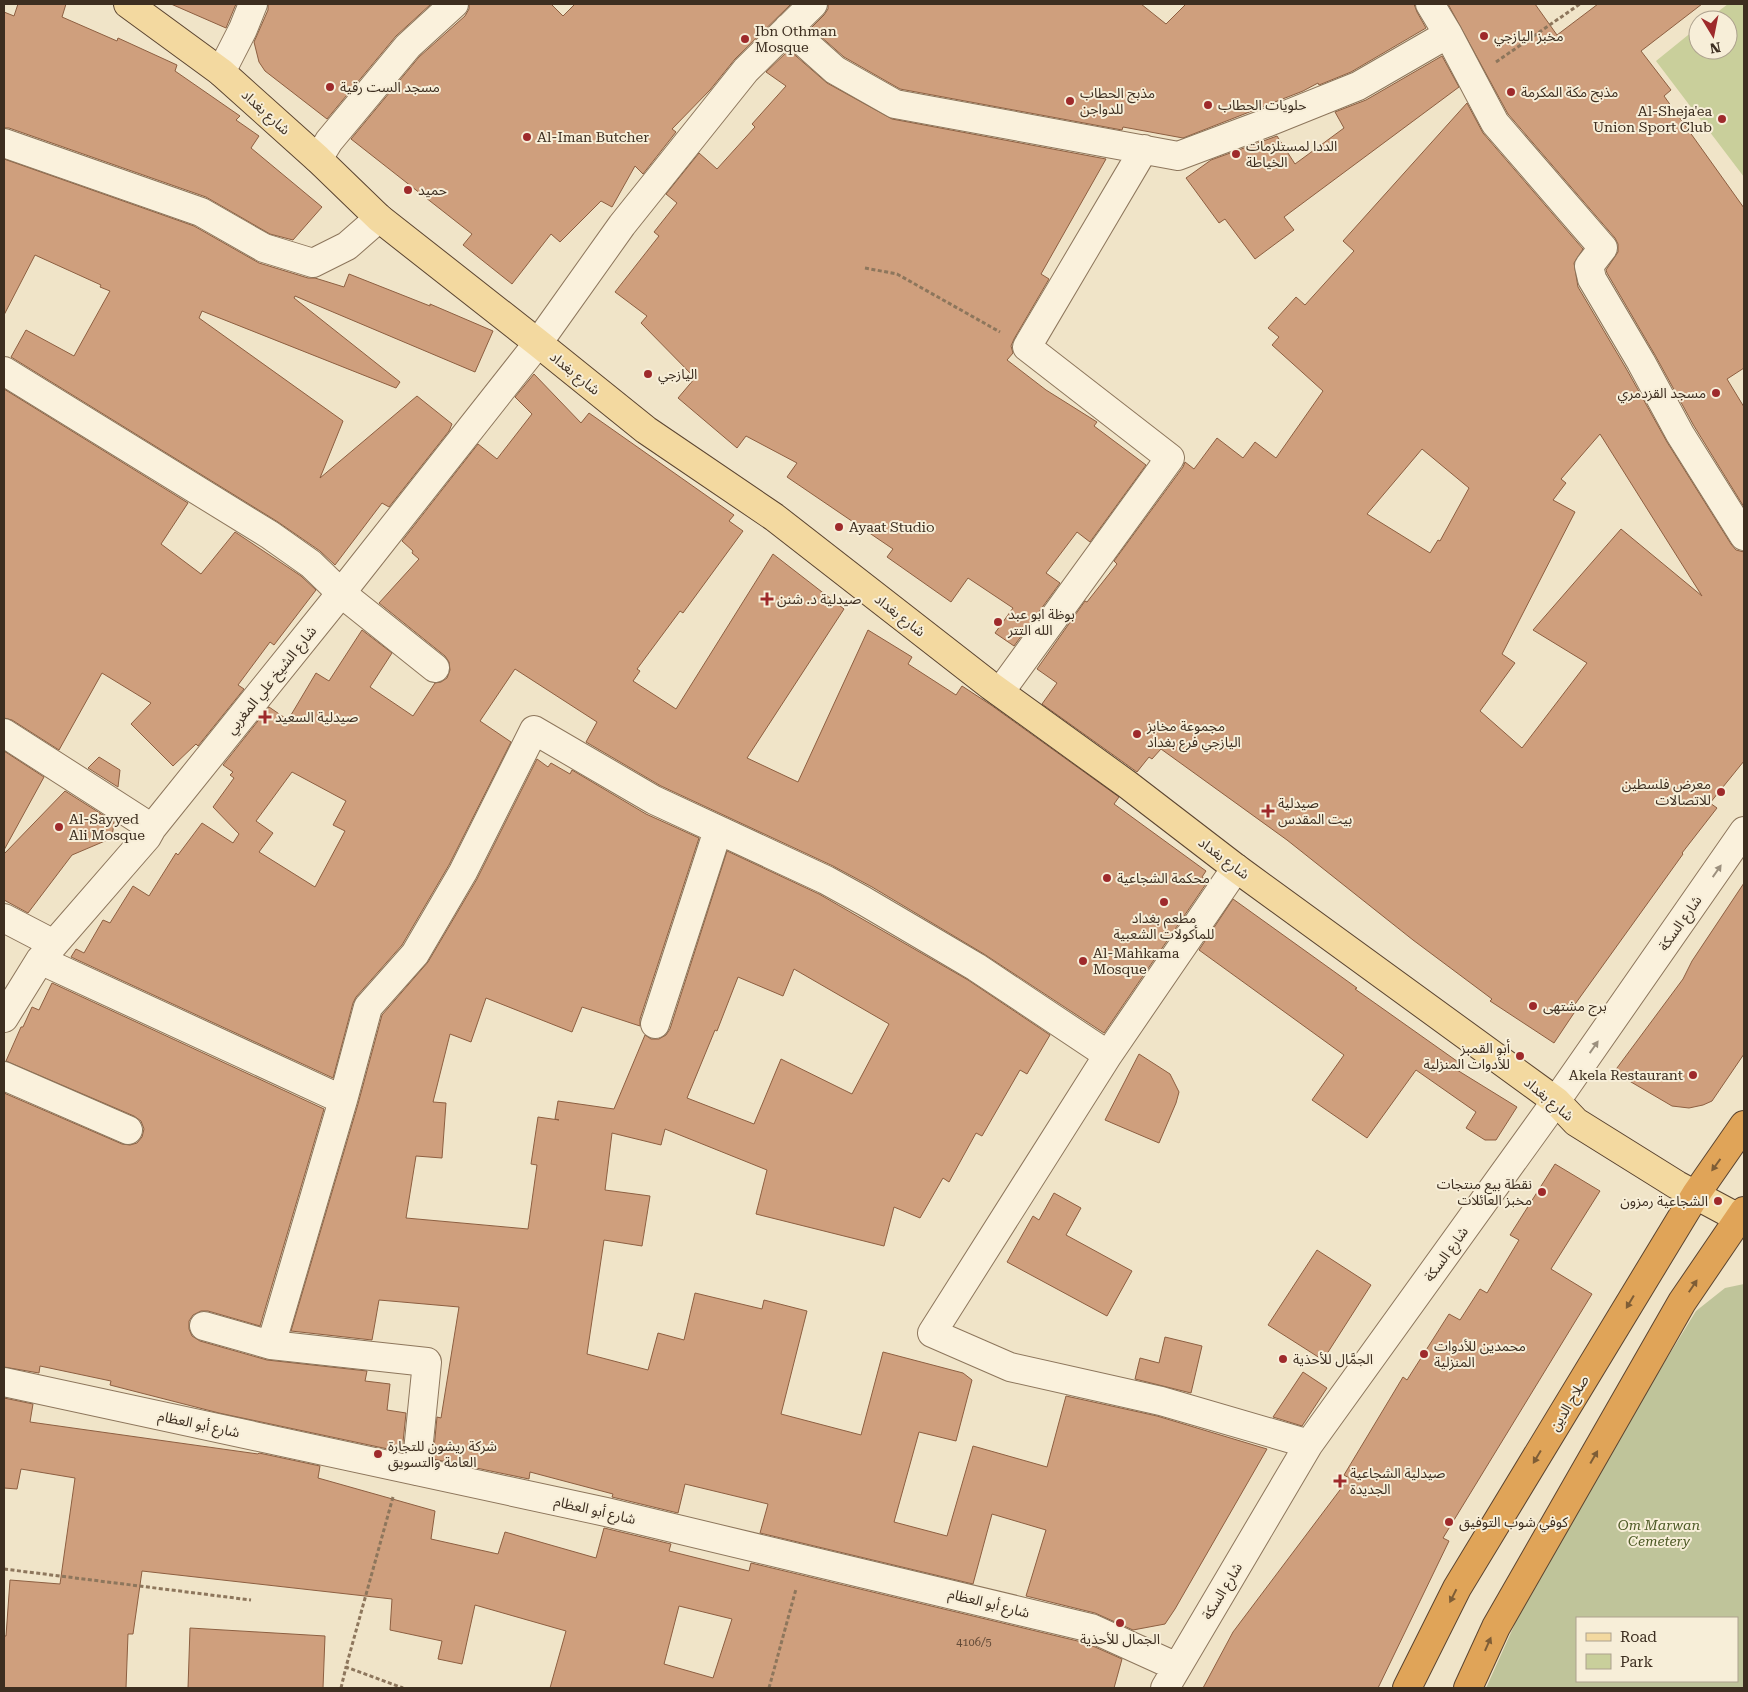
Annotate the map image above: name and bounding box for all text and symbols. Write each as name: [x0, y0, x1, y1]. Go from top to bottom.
north arrow: [1688, 10, 1738, 60]
place label: Ibn Othman Mosque: [755, 23, 837, 55]
place label: مخبز اليازجي: [1494, 28, 1564, 47]
marker: مخبز اليازجي: [1478, 30, 1490, 42]
marker: Ibn Othman Mosque: [739, 33, 751, 45]
text: N: [1708, 39, 1722, 57]
place label: مسجد الست رقية: [340, 79, 440, 96]
marker: مسجد الست رقية: [324, 81, 336, 93]
place label: مذبح مكة المكرمة: [1521, 84, 1618, 103]
place label: مذبح الحطاب للدواجن: [1080, 85, 1155, 118]
street label: شارع بغداد: [237, 86, 293, 140]
marker: مذبح مكة المكرمة: [1505, 86, 1517, 98]
marker: مذبح الحطاب للدواجن: [1064, 95, 1076, 107]
place label: حلويات الحطاب: [1218, 97, 1307, 114]
marker: حلويات الحطاب: [1202, 99, 1214, 111]
place label: Al-Sheja'ea Union Sport Club: [1593, 103, 1712, 135]
marker: Al-Sheja'ea Union Sport Club: [1716, 113, 1728, 125]
place label: Al-Iman Butcher: [537, 129, 649, 145]
marker: Al-Iman Butcher: [521, 131, 533, 143]
place label: الددا لمستلزمات الخياطة: [1246, 138, 1337, 170]
marker: الددا لمستلزمات الخياطة: [1230, 148, 1242, 160]
place label: حميد: [418, 182, 447, 198]
marker: حميد: [402, 184, 414, 196]
street label: شارع بغداد: [545, 348, 603, 400]
place label: اليازجي: [658, 366, 697, 385]
marker: اليازجي: [642, 368, 654, 380]
place label: مسجد القزدمري: [1618, 385, 1706, 404]
marker: مسجد القزدمري: [1710, 387, 1722, 399]
place label: Ayaat Studio: [849, 519, 935, 535]
marker: Ayaat Studio: [833, 521, 845, 533]
street label: شارع بغداد: [870, 590, 928, 642]
place label: صيدلية د. شنن: [777, 591, 862, 608]
marker: صيدلية د. شنن: [761, 593, 773, 605]
place label: بوظة ابو عبد الله التتر: [1007, 606, 1075, 639]
marker: بوظة ابو عبد الله التتر: [992, 616, 1004, 628]
street label: شارع الشيخ علي المغربي: [223, 623, 322, 739]
place label: صيدلية السعيد: [275, 709, 359, 725]
marker: صيدلية السعيد: [259, 711, 271, 723]
place label: مجموعة مخابز اليازجي فرع بغداد: [1146, 718, 1241, 753]
marker: مجموعة مخابز اليازجي فرع بغداد: [1131, 728, 1143, 740]
place label: معرض فلسطين للاتصالات: [1622, 776, 1711, 808]
marker: معرض فلسطين للاتصالات: [1715, 786, 1727, 798]
place label: صيدلية بيت المقدس: [1278, 795, 1352, 828]
marker: صيدلية بيت المقدس: [1262, 805, 1274, 817]
place label: Al-Sayyed Ali Mosque: [69, 811, 145, 843]
marker: Al-Sayyed Ali Mosque: [53, 821, 65, 833]
street label: شارع بغداد: [1194, 834, 1253, 885]
one-way arrow: [1712, 864, 1722, 878]
place label: محكمة الشجاعية: [1117, 870, 1210, 886]
marker: محكمة الشجاعية: [1101, 872, 1113, 884]
street label: شارع السكة: [1655, 892, 1707, 955]
marker: مطعم بغداد للمأكولات الشعبية: [1158, 896, 1170, 908]
place label: مطعم بغداد للمأكولات الشعبية: [1114, 910, 1214, 943]
place label: Al-Mahkama Mosque: [1093, 945, 1180, 977]
marker: Al-Mahkama Mosque: [1077, 955, 1089, 967]
place label: برج مشتهى: [1543, 998, 1607, 1017]
marker: برج مشتهى: [1527, 1000, 1539, 1012]
place label: أبو القمبز للأدوات المنزلية: [1424, 1039, 1510, 1073]
one-way arrow: [1589, 1040, 1599, 1054]
marker: أبو القمبز للأدوات المنزلية: [1514, 1050, 1526, 1062]
place label: Akela Restaurant: [1569, 1067, 1683, 1083]
marker: Akela Restaurant: [1687, 1069, 1699, 1081]
street label: شارع بغداد: [1519, 1074, 1577, 1127]
one-way arrow: [1711, 1158, 1722, 1171]
place label: نقطة بيع منتجات مخبز العائلات: [1437, 1176, 1532, 1209]
marker: نقطة بيع منتجات مخبز العائلات: [1536, 1186, 1548, 1198]
place label: الشجاعية رمزون: [1620, 1193, 1708, 1210]
marker: الشجاعية رمزون: [1712, 1195, 1724, 1207]
street label: شارع السكة: [1421, 1224, 1474, 1286]
one-way arrow: [1688, 1279, 1698, 1293]
one-way arrow: [1625, 1296, 1634, 1309]
place label: محمدين للأدوات المنزلية: [1434, 1338, 1526, 1371]
marker: محمدين للأدوات المنزلية: [1418, 1348, 1430, 1360]
place label: الجمَّال للأحذية: [1293, 1351, 1373, 1368]
marker: الجمَّال للأحذية: [1277, 1353, 1289, 1365]
street label: صلاح الدين: [1546, 1372, 1595, 1435]
street label: شارع أبو العظام: [156, 1407, 241, 1443]
place label: شركة ريشون للتجارة العامة والتسويق: [388, 1438, 497, 1472]
marker: شركة ريشون للتجارة العامة والتسويق: [372, 1448, 384, 1460]
one-way arrow: [1532, 1450, 1541, 1463]
one-way arrow: [1589, 1450, 1598, 1463]
place label: صيدلية الشجاعية الجديدة: [1350, 1465, 1446, 1497]
marker: صيدلية الشجاعية الجديدة: [1334, 1475, 1346, 1487]
street label: شارع أبو العظام: [552, 1492, 637, 1530]
place label: كوفي شوب التوفيق: [1459, 1514, 1568, 1533]
marker: كوفي شوب التوفيق: [1443, 1516, 1455, 1528]
park label: Om Marwan Cemetery: [1618, 1517, 1700, 1549]
street label: شارع السكة: [1199, 1560, 1248, 1624]
street label: شارع أبو العظام: [946, 1584, 1031, 1624]
one-way arrow: [1449, 1589, 1457, 1603]
marker: الجمال للأحذية: [1114, 1617, 1126, 1629]
legend: [1576, 1617, 1738, 1682]
text: Road: [1620, 1628, 1657, 1646]
place label: الجمال للأحذية: [1080, 1631, 1160, 1648]
house number: 4106/5: [956, 1636, 992, 1649]
one-way arrow: [1485, 1637, 1493, 1651]
text: Park: [1620, 1653, 1654, 1671]

